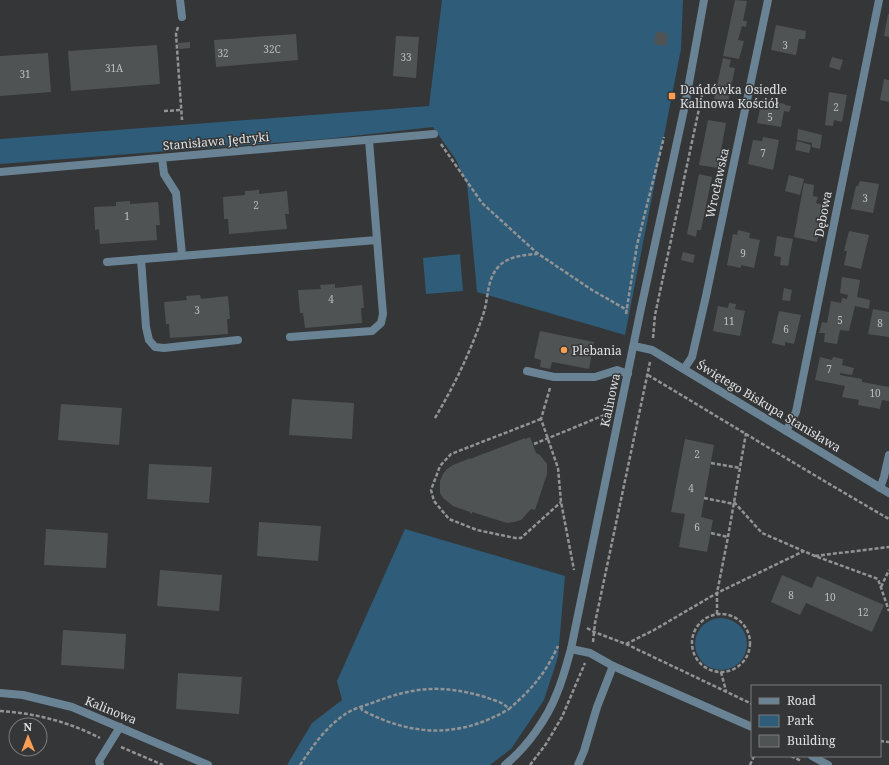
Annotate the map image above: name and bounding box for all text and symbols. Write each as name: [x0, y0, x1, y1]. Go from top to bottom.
house number: 3: [782, 38, 788, 52]
house number: 32C: [263, 42, 281, 56]
house number: 32: [217, 46, 229, 60]
house number: 33: [400, 50, 412, 64]
house number: 31A: [105, 61, 124, 75]
house number: 31: [19, 67, 31, 81]
place label: Dańdówka Osiedle Kalinowa Kościół: [680, 81, 787, 112]
marker: Dańdówka Osiedle Kalinowa Kościół: [667, 91, 677, 101]
house number: 2: [833, 100, 839, 114]
house number: 5: [767, 110, 773, 124]
street label: Stanisława Jędryki: [162, 128, 270, 154]
street label: Wrocławska: [701, 146, 733, 220]
house number: 7: [760, 146, 766, 160]
street label: Dębowa: [810, 189, 836, 238]
house number: 3: [862, 191, 868, 205]
house number: 2: [253, 198, 259, 212]
house number: 1: [124, 209, 130, 223]
house number: 9: [740, 246, 746, 260]
house number: 4: [328, 292, 334, 306]
house number: 3: [194, 303, 200, 317]
house number: 5: [837, 313, 843, 327]
house number: 11: [723, 314, 735, 328]
house number: 8: [877, 316, 883, 330]
house number: 6: [783, 322, 789, 336]
place label: Plebania: [572, 342, 622, 359]
marker: Plebania: [559, 345, 569, 355]
street label: Świętego Biskupa Stanisława: [694, 356, 844, 456]
house number: 7: [826, 362, 832, 376]
street label: Kalinowa: [596, 371, 624, 428]
house number: 10: [869, 386, 881, 400]
house number: 2: [694, 447, 700, 461]
house number: 4: [688, 481, 694, 495]
house number: 6: [694, 520, 700, 534]
house number: 8: [788, 588, 794, 602]
house number: 10: [824, 590, 836, 604]
house number: 12: [857, 605, 869, 619]
legend: [751, 685, 881, 757]
street label: Kalinowa: [83, 692, 140, 728]
text: Road: [787, 692, 817, 709]
text: Park: [787, 712, 815, 729]
north arrow: [8, 717, 48, 757]
text: N: [23, 719, 33, 734]
text: Building: [787, 732, 836, 749]

